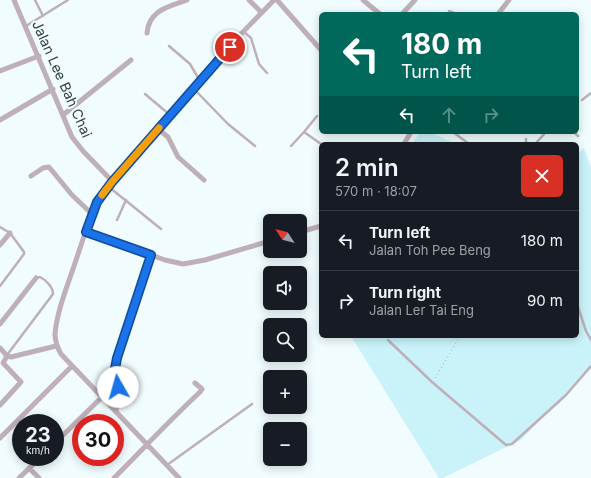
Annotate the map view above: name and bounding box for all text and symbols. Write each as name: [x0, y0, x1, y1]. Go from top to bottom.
street label: Jalan Lee Bah Chai: [29, 18, 96, 140]
text: 180 m: [401, 27, 482, 61]
icon: left: [335, 28, 387, 80]
pin: [213, 30, 247, 64]
icon: arrive: [219, 36, 241, 58]
text: Turn left: [401, 61, 471, 82]
icon: left: [396, 104, 418, 126]
icon: ahead: [438, 104, 460, 126]
icon: right: [480, 104, 502, 126]
text: 2 min: [335, 153, 399, 182]
button: close: [521, 155, 563, 197]
text: 570 m · 18:07: [335, 183, 417, 199]
north arrow: [263, 214, 307, 258]
map controls: [263, 214, 307, 466]
text: Turn left: [369, 223, 430, 242]
icon: left: [335, 230, 357, 252]
text: 180 m: [521, 231, 563, 250]
text: Jalan Toh Pee Beng: [369, 242, 491, 258]
button: sound: [263, 266, 307, 310]
text: Turn right: [369, 283, 441, 302]
icon: right: [335, 290, 357, 312]
text: 90 m: [527, 291, 563, 310]
text: Jalan Ler Tai Eng: [369, 302, 474, 318]
button: search: [263, 318, 307, 362]
position arrow: [97, 366, 139, 408]
button: +: [263, 370, 307, 414]
speed limit sign: 30: [72, 414, 124, 466]
button: −: [263, 422, 307, 466]
text: 23: [25, 423, 51, 447]
text: km/h: [26, 444, 50, 456]

